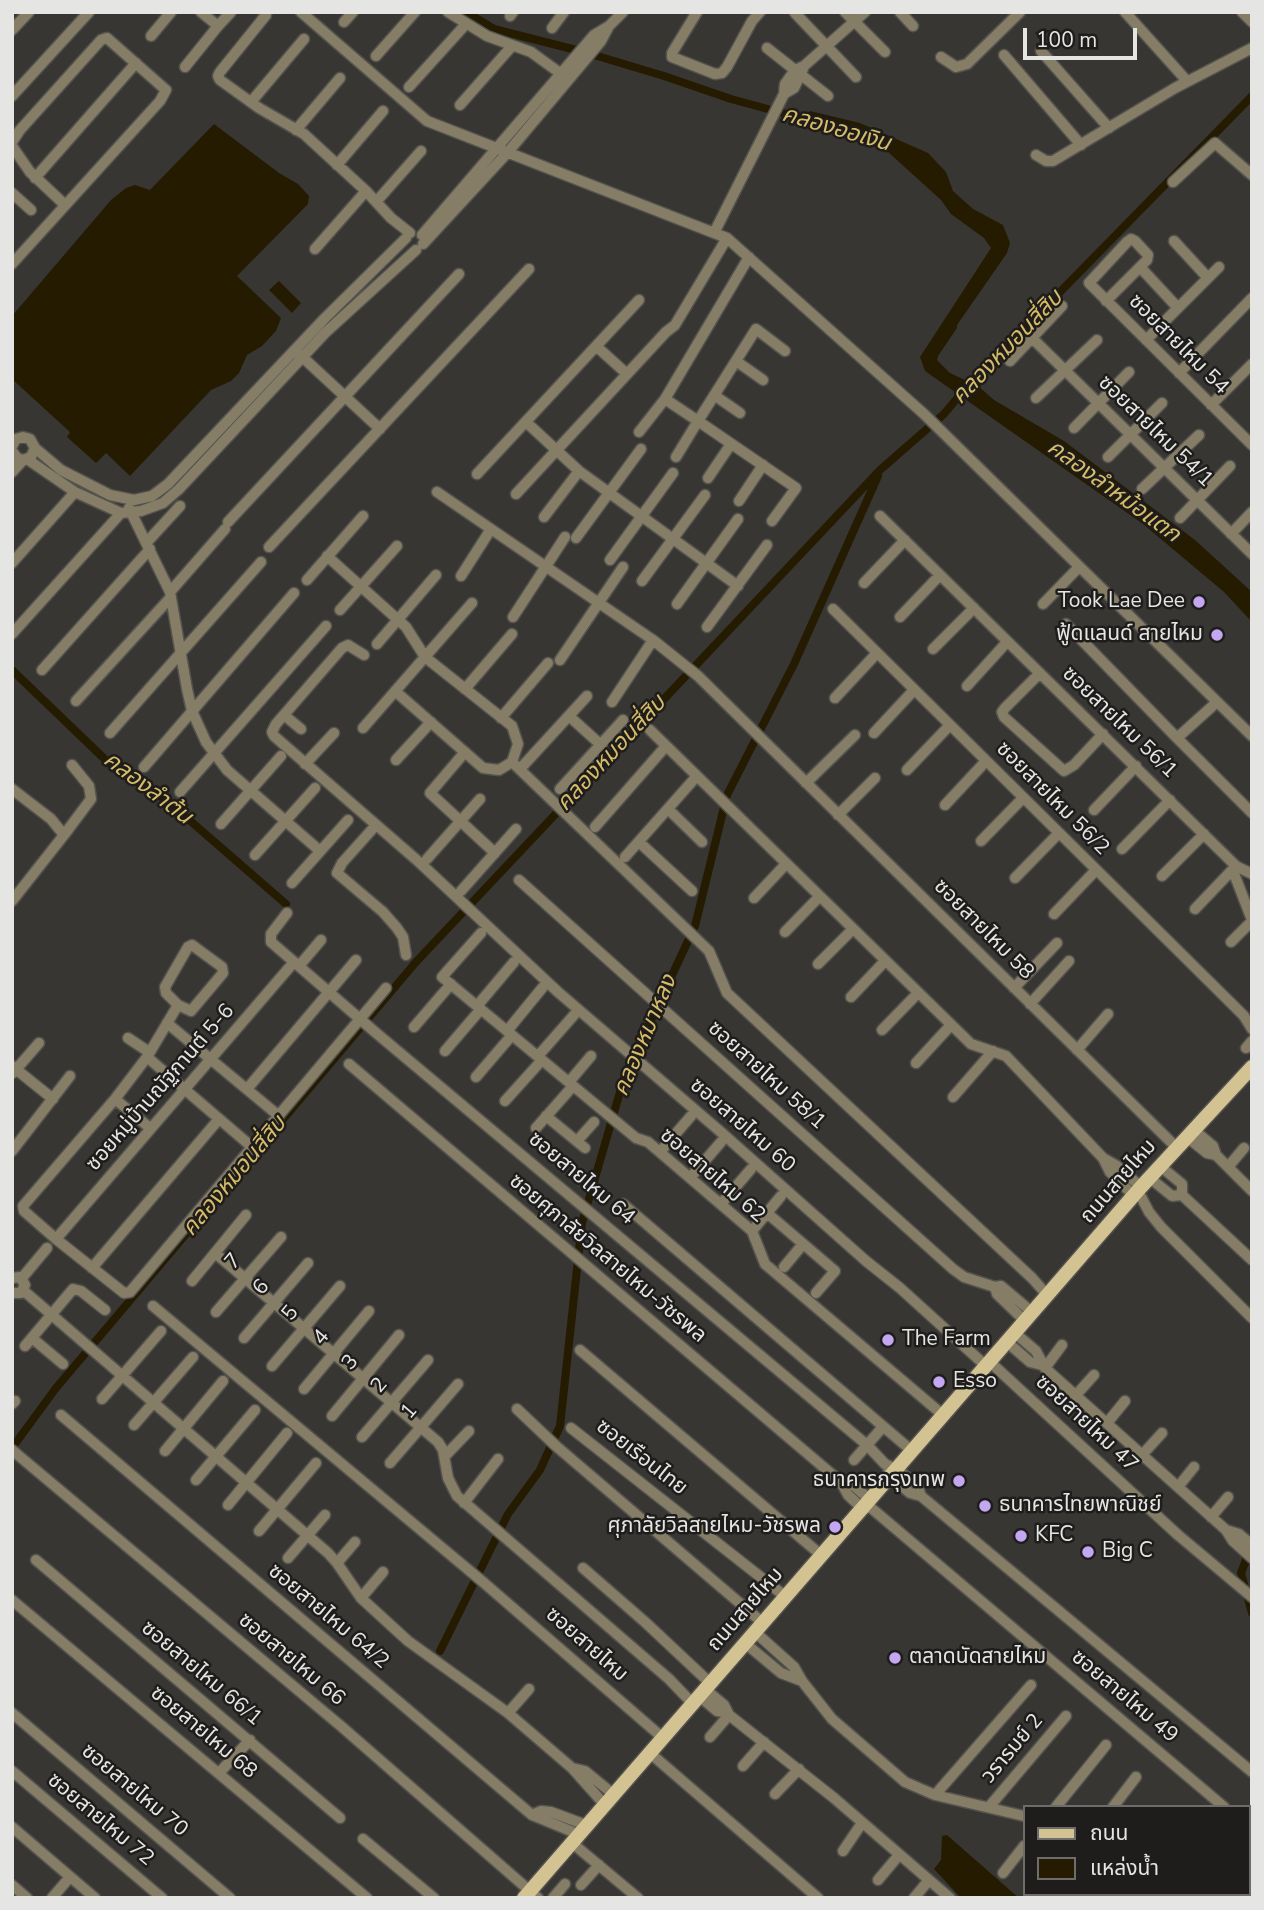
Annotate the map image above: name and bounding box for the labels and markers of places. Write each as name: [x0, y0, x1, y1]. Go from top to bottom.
place label: Took Lae Dee: [1058, 589, 1185, 615]
marker: Took Lae Dee: [1191, 594, 1207, 610]
place label: ฟู้ดแลนด์ สายไหม: [1056, 622, 1203, 648]
marker: ฟู้ดแลนด์ สายไหม: [1209, 627, 1225, 643]
place label: The Farm: [902, 1327, 991, 1353]
marker: The Farm: [880, 1332, 896, 1348]
place label: Esso: [953, 1369, 997, 1395]
marker: Esso: [931, 1374, 947, 1390]
place label: ธนาคารกรุงเทพ: [813, 1468, 945, 1494]
marker: ธนาคารกรุงเทพ: [951, 1473, 967, 1489]
place label: ธนาคารไทยพาณิชย์: [999, 1493, 1161, 1519]
marker: ธนาคารไทยพาณิชย์: [977, 1498, 993, 1514]
place label: ศุภาลัยวิลสายไหม-วัชรพล: [608, 1514, 821, 1540]
marker: ศุภาลัยวิลสายไหม-วัชรพล: [827, 1519, 843, 1535]
place label: KFC: [1035, 1523, 1073, 1549]
marker: KFC: [1013, 1528, 1029, 1544]
place label: Big C: [1102, 1539, 1153, 1565]
marker: Big C: [1080, 1544, 1096, 1560]
place label: ตลาดนัดสายไหม: [909, 1645, 1046, 1671]
marker: ตลาดนัดสายไหม: [887, 1650, 903, 1666]

